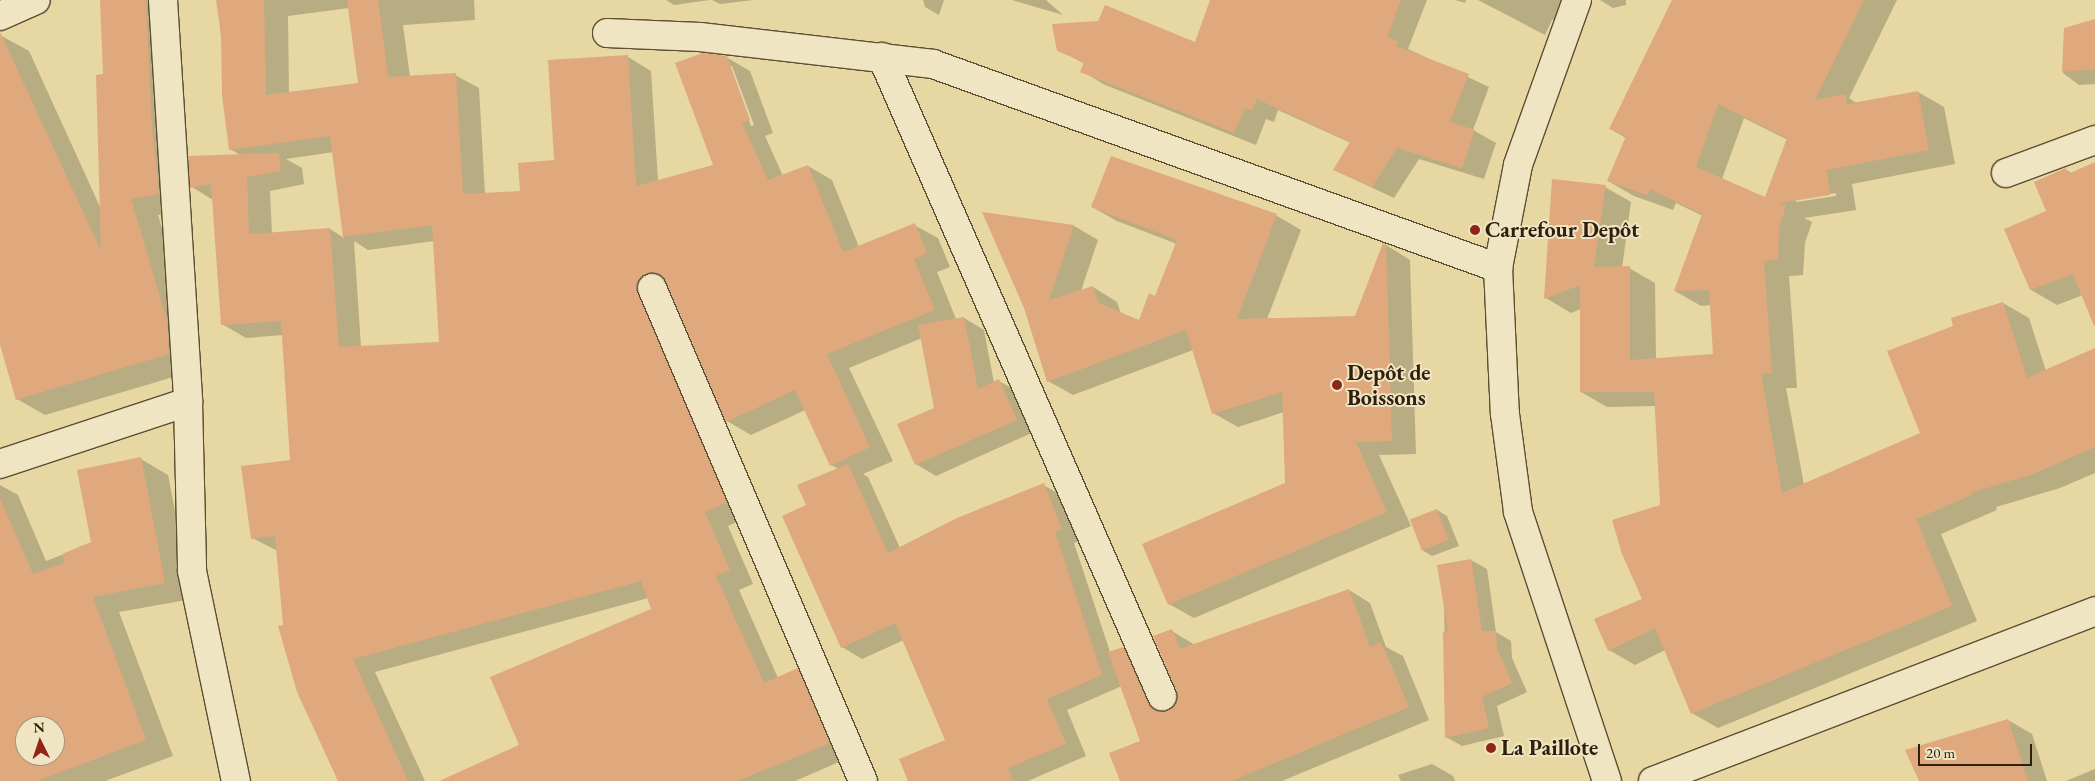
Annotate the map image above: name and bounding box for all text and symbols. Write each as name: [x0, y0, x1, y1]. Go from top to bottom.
place label: Carrefour Depôt: [1485, 217, 1639, 243]
marker: Carrefour Depôt: [1469, 224, 1481, 236]
place label: Depôt de Boissons: [1347, 359, 1430, 411]
marker: Depôt de Boissons: [1331, 379, 1343, 391]
north arrow: [15, 716, 65, 766]
text: N: [33, 718, 45, 736]
scale bar: [1920, 734, 2034, 766]
place label: La Paillote: [1501, 735, 1598, 761]
marker: La Paillote: [1485, 742, 1497, 754]
text: 20 m: [1926, 743, 1955, 762]

